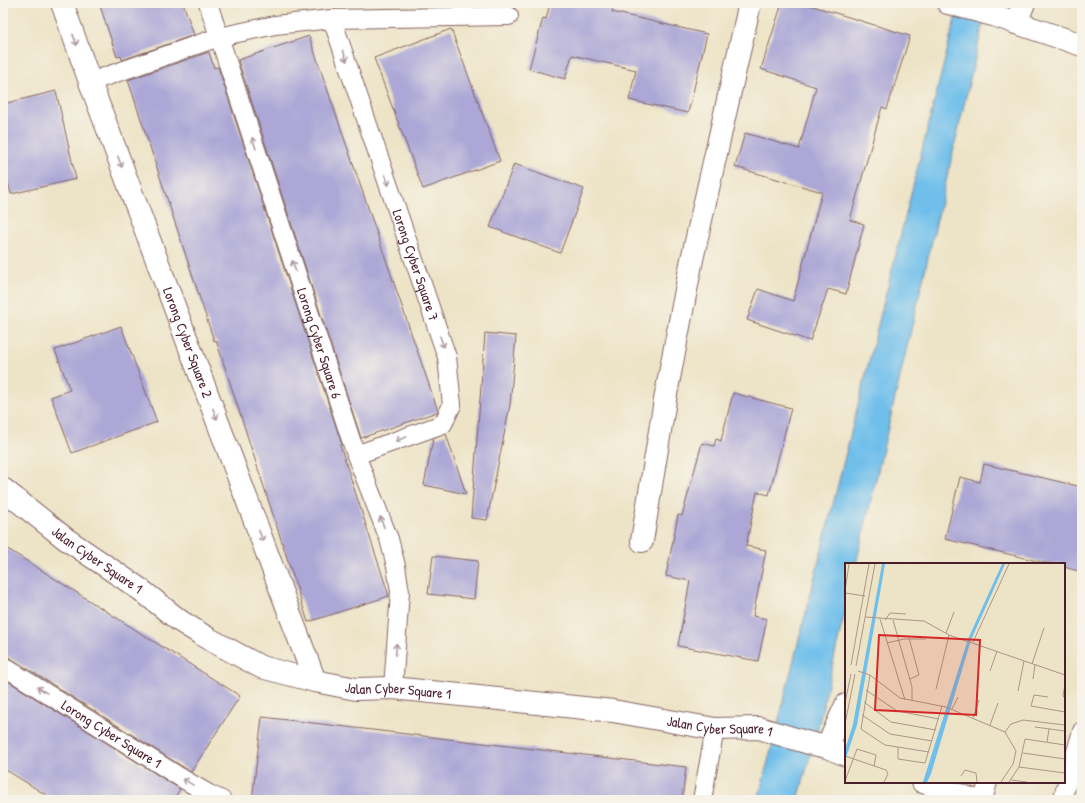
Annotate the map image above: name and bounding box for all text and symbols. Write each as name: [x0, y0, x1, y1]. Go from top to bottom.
one-way arrow: [72, 33, 79, 46]
one-way arrow: [342, 50, 349, 63]
one-way arrow: [250, 137, 257, 150]
one-way arrow: [117, 155, 125, 167]
one-way arrow: [383, 173, 391, 185]
street label: Lorong Cyber Square 7: [388, 207, 444, 323]
one-way arrow: [290, 260, 297, 273]
street label: Lorong Cyber Square 2: [159, 285, 218, 400]
street label: Lorong Cyber Square 6: [293, 285, 347, 401]
one-way arrow: [438, 336, 446, 348]
one-way arrow: [212, 408, 220, 420]
one-way arrow: [395, 436, 407, 444]
one-way arrow: [378, 516, 385, 528]
street label: Jalan Cyber Square 1: [48, 521, 147, 597]
one-way arrow: [257, 530, 265, 542]
inset map: [845, 563, 1065, 783]
one-way arrow: [392, 643, 399, 656]
street label: Jalan Cyber Square 1: [344, 677, 452, 703]
one-way arrow: [36, 686, 48, 694]
street label: Lorong Cyber Square 1: [58, 695, 165, 772]
street label: Jalan Cyber Square 1: [665, 711, 775, 741]
one-way arrow: [182, 777, 194, 785]

